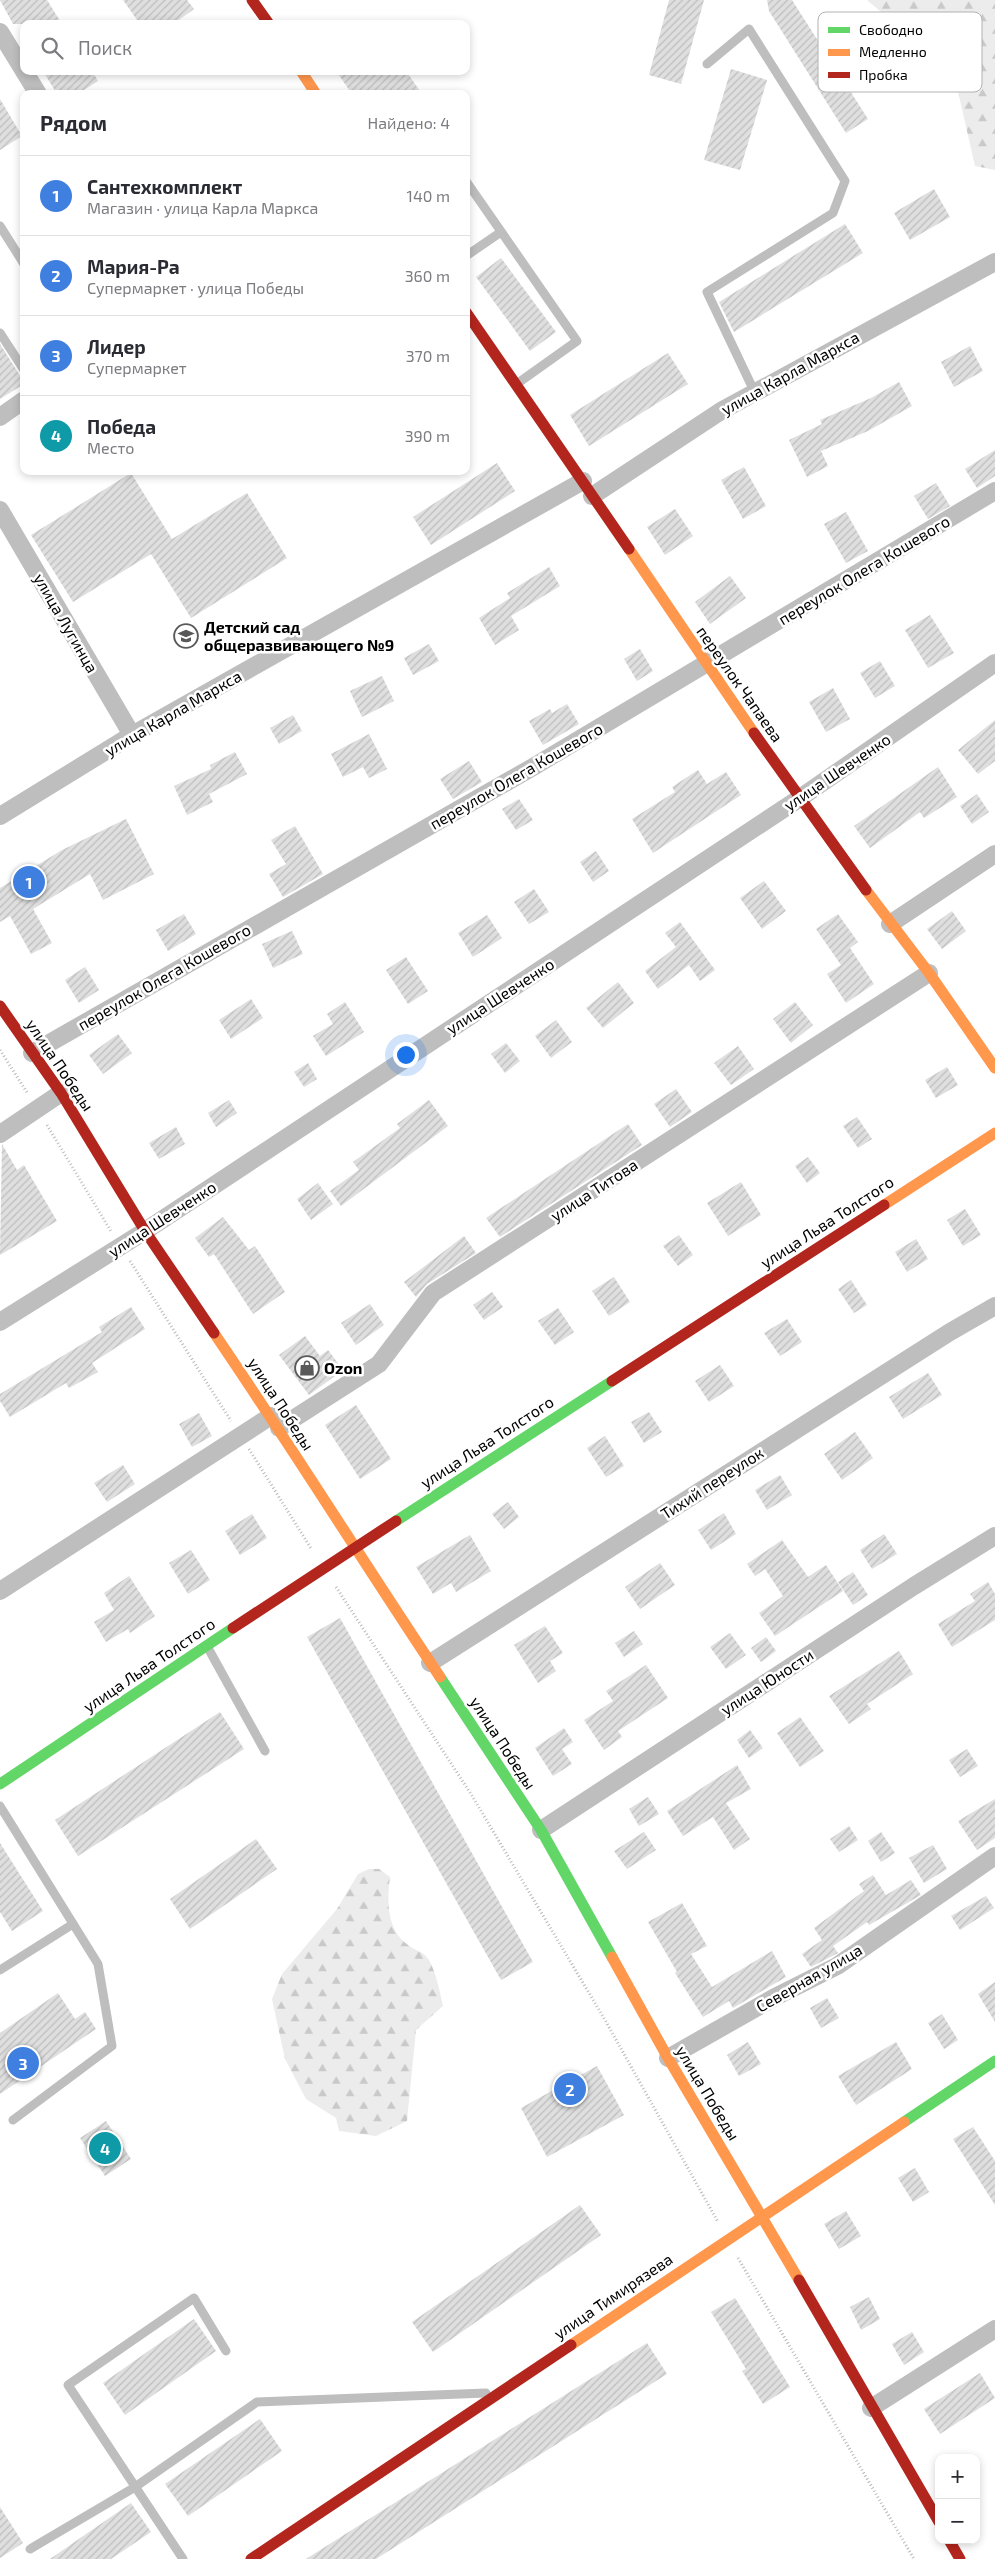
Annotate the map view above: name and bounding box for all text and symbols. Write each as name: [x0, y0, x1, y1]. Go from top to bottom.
legend: [818, 12, 982, 92]
search box: [20, 20, 470, 75]
text: Свободно: [859, 21, 923, 38]
icon: search: [38, 34, 66, 62]
text: Поиск: [78, 36, 132, 59]
text: Медленно: [859, 43, 927, 60]
text: Пробка: [859, 66, 908, 83]
text: Рядом: [40, 110, 107, 135]
text: Найдено: 4: [367, 113, 450, 132]
text: Сантехкомплект: [87, 175, 242, 198]
text: 1: [53, 186, 59, 205]
text: 140 m: [407, 186, 450, 205]
text: Магазин · улица Карла Маркса: [87, 198, 318, 217]
text: Мария-Ра: [87, 255, 180, 278]
text: 2: [51, 266, 61, 285]
text: 360 m: [405, 266, 450, 285]
text: Супермаркет · улица Победы: [87, 278, 304, 297]
street label: улица Карла Маркса: [717, 327, 863, 419]
text: Лидер: [87, 335, 146, 358]
text: 3: [51, 346, 61, 365]
text: 370 m: [406, 346, 450, 365]
text: Супермаркет: [87, 358, 186, 377]
text: Победа: [87, 415, 156, 438]
text: 4: [51, 426, 61, 445]
text: 390 m: [405, 426, 450, 445]
text: Место: [87, 438, 134, 457]
street label: переулок Олега Кошевого: [775, 511, 953, 629]
street label: улица Лугинца: [29, 570, 103, 676]
place label: Детский сад общеразвивающего №9: [204, 617, 394, 654]
street label: переулок Чапаева: [692, 622, 788, 746]
school or university icon: Детский сад общеразвивающего №9: [173, 623, 199, 649]
street label: улица Карла Маркса: [101, 666, 245, 760]
street label: переулок Олега Кошевого: [426, 718, 606, 834]
street label: улица Шевченко: [780, 729, 894, 815]
pin: 1: [13, 863, 45, 901]
street label: переулок Олега Кошевого: [74, 919, 254, 1035]
street label: улица Шевченко: [442, 954, 558, 1038]
street label: улица Победы: [22, 1015, 98, 1115]
your location: [393, 1042, 419, 1068]
street label: улица Титова: [547, 1154, 641, 1226]
street label: улица Льва Толстого: [757, 1171, 897, 1273]
street label: улица Шевченко: [104, 1177, 220, 1261]
street label: улица Победы: [244, 1354, 318, 1454]
shop icon: Ozon: [294, 1355, 320, 1381]
place label: Ozon: [324, 1358, 362, 1377]
street label: улица Льва Толстого: [417, 1391, 557, 1493]
street label: Тихий переулок: [657, 1442, 768, 1524]
street label: улица Льва Толстого: [79, 1613, 219, 1717]
street label: улица Юности: [717, 1645, 817, 1719]
street label: улица Победы: [466, 1693, 540, 1793]
street label: Северная улица: [752, 1939, 866, 2017]
street label: улица Победы: [672, 2042, 744, 2144]
pin: 3: [7, 2044, 39, 2082]
pin: 2: [554, 2070, 586, 2108]
pin: 4: [89, 2129, 121, 2167]
street label: улица Тимирязева: [550, 2249, 676, 2343]
map controls: [935, 2454, 980, 2544]
button: +: [935, 2454, 980, 2499]
button: −: [935, 2499, 980, 2544]

